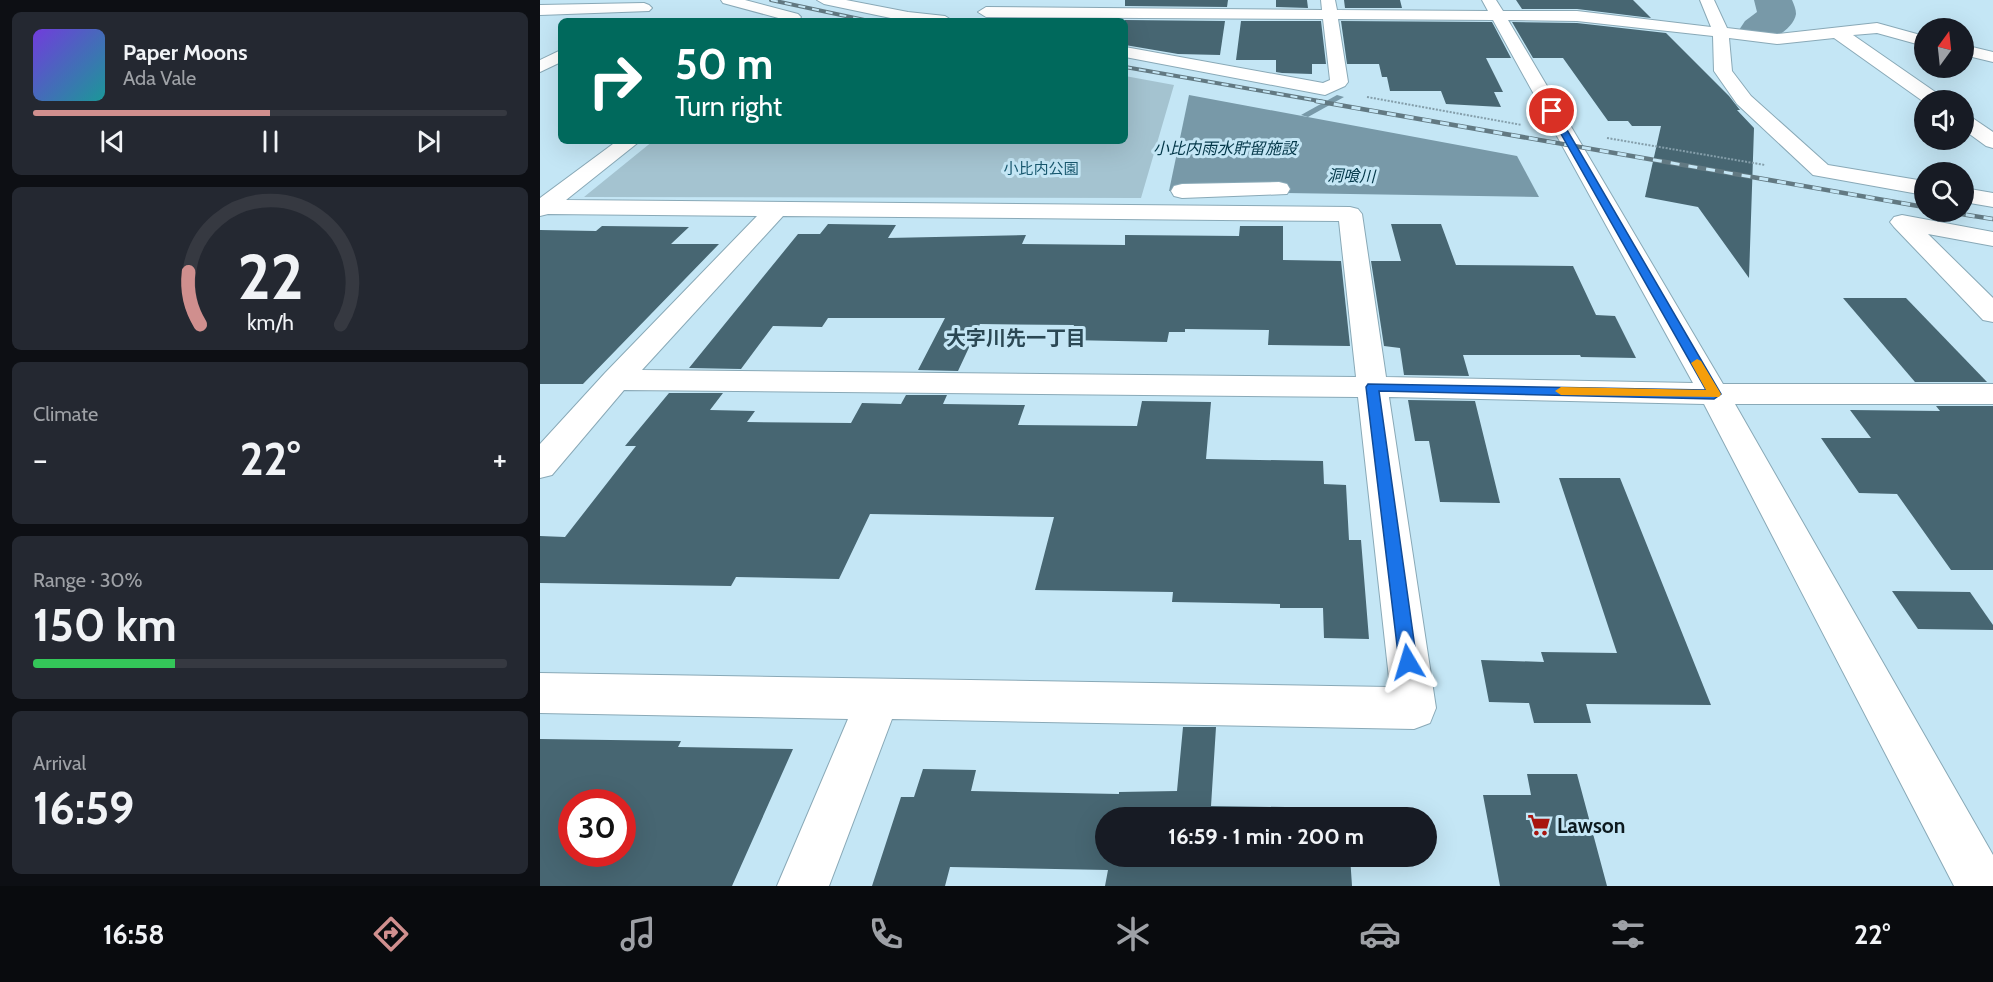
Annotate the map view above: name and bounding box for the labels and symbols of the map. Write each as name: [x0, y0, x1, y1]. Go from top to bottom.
north arrow: [1914, 18, 1974, 78]
pin: [1526, 85, 1577, 136]
water label: 小比内雨水貯留施設: [1153, 139, 1299, 158]
park label: 小比内公園: [1003, 160, 1079, 178]
water label: 洞喰川: [1327, 166, 1377, 186]
district label: 大字川先一丁目: [946, 326, 1086, 350]
position arrow: [1376, 630, 1440, 694]
speed limit sign: 30: [558, 789, 636, 867]
supermarket icon: Lawson: [1526, 812, 1552, 838]
place label: Lawson: [1557, 813, 1625, 838]

